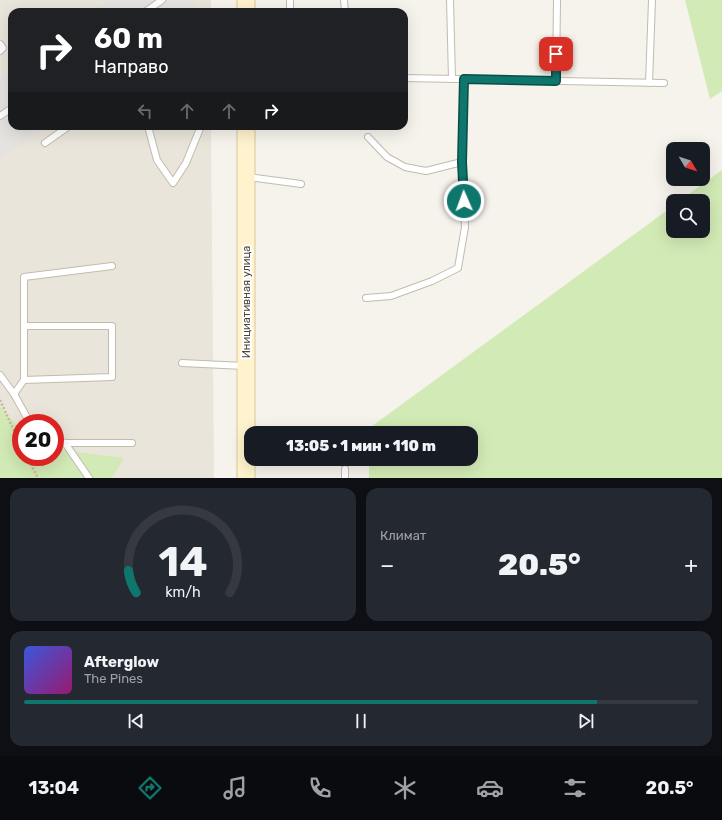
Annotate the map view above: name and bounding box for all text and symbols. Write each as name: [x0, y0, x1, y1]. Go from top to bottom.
text: 60 m: [94, 22, 163, 55]
icon: right: [28, 24, 80, 76]
pin: [539, 37, 573, 71]
icon: arrive: [545, 43, 567, 65]
text: Направо: [94, 56, 169, 78]
icon: left: [134, 100, 156, 122]
icon: ahead: [176, 100, 198, 122]
icon: ahead: [218, 100, 240, 122]
icon: right: [260, 100, 282, 122]
north arrow: [666, 142, 710, 186]
map controls: [666, 142, 710, 238]
position arrow: [443, 180, 485, 222]
button: search: [666, 194, 710, 238]
street label: Инициативная улица: [240, 246, 253, 358]
speed limit sign: 20: [12, 414, 64, 466]
text: 13:05 · 1 мин · 110 m: [286, 437, 436, 455]
text: Климат: [380, 528, 426, 543]
text: 14: [158, 536, 208, 585]
text: 20.5°: [498, 547, 581, 583]
text: −: [380, 552, 394, 579]
text: +: [684, 552, 698, 579]
text: km/h: [165, 583, 201, 600]
text: Afterglow: [84, 653, 159, 671]
text: The Pines: [84, 671, 143, 686]
icon: previous: [125, 710, 147, 732]
icon: pause: [350, 710, 372, 732]
icon: next: [575, 710, 597, 732]
icon: directions: [136, 774, 164, 802]
icon: music: [221, 774, 249, 802]
icon: phone: [306, 774, 334, 802]
icon: climate: [391, 774, 419, 802]
icon: car: [476, 774, 504, 802]
icon: filters: [561, 774, 589, 802]
text: 13:04: [28, 777, 79, 799]
text: 20.5°: [646, 777, 693, 799]

